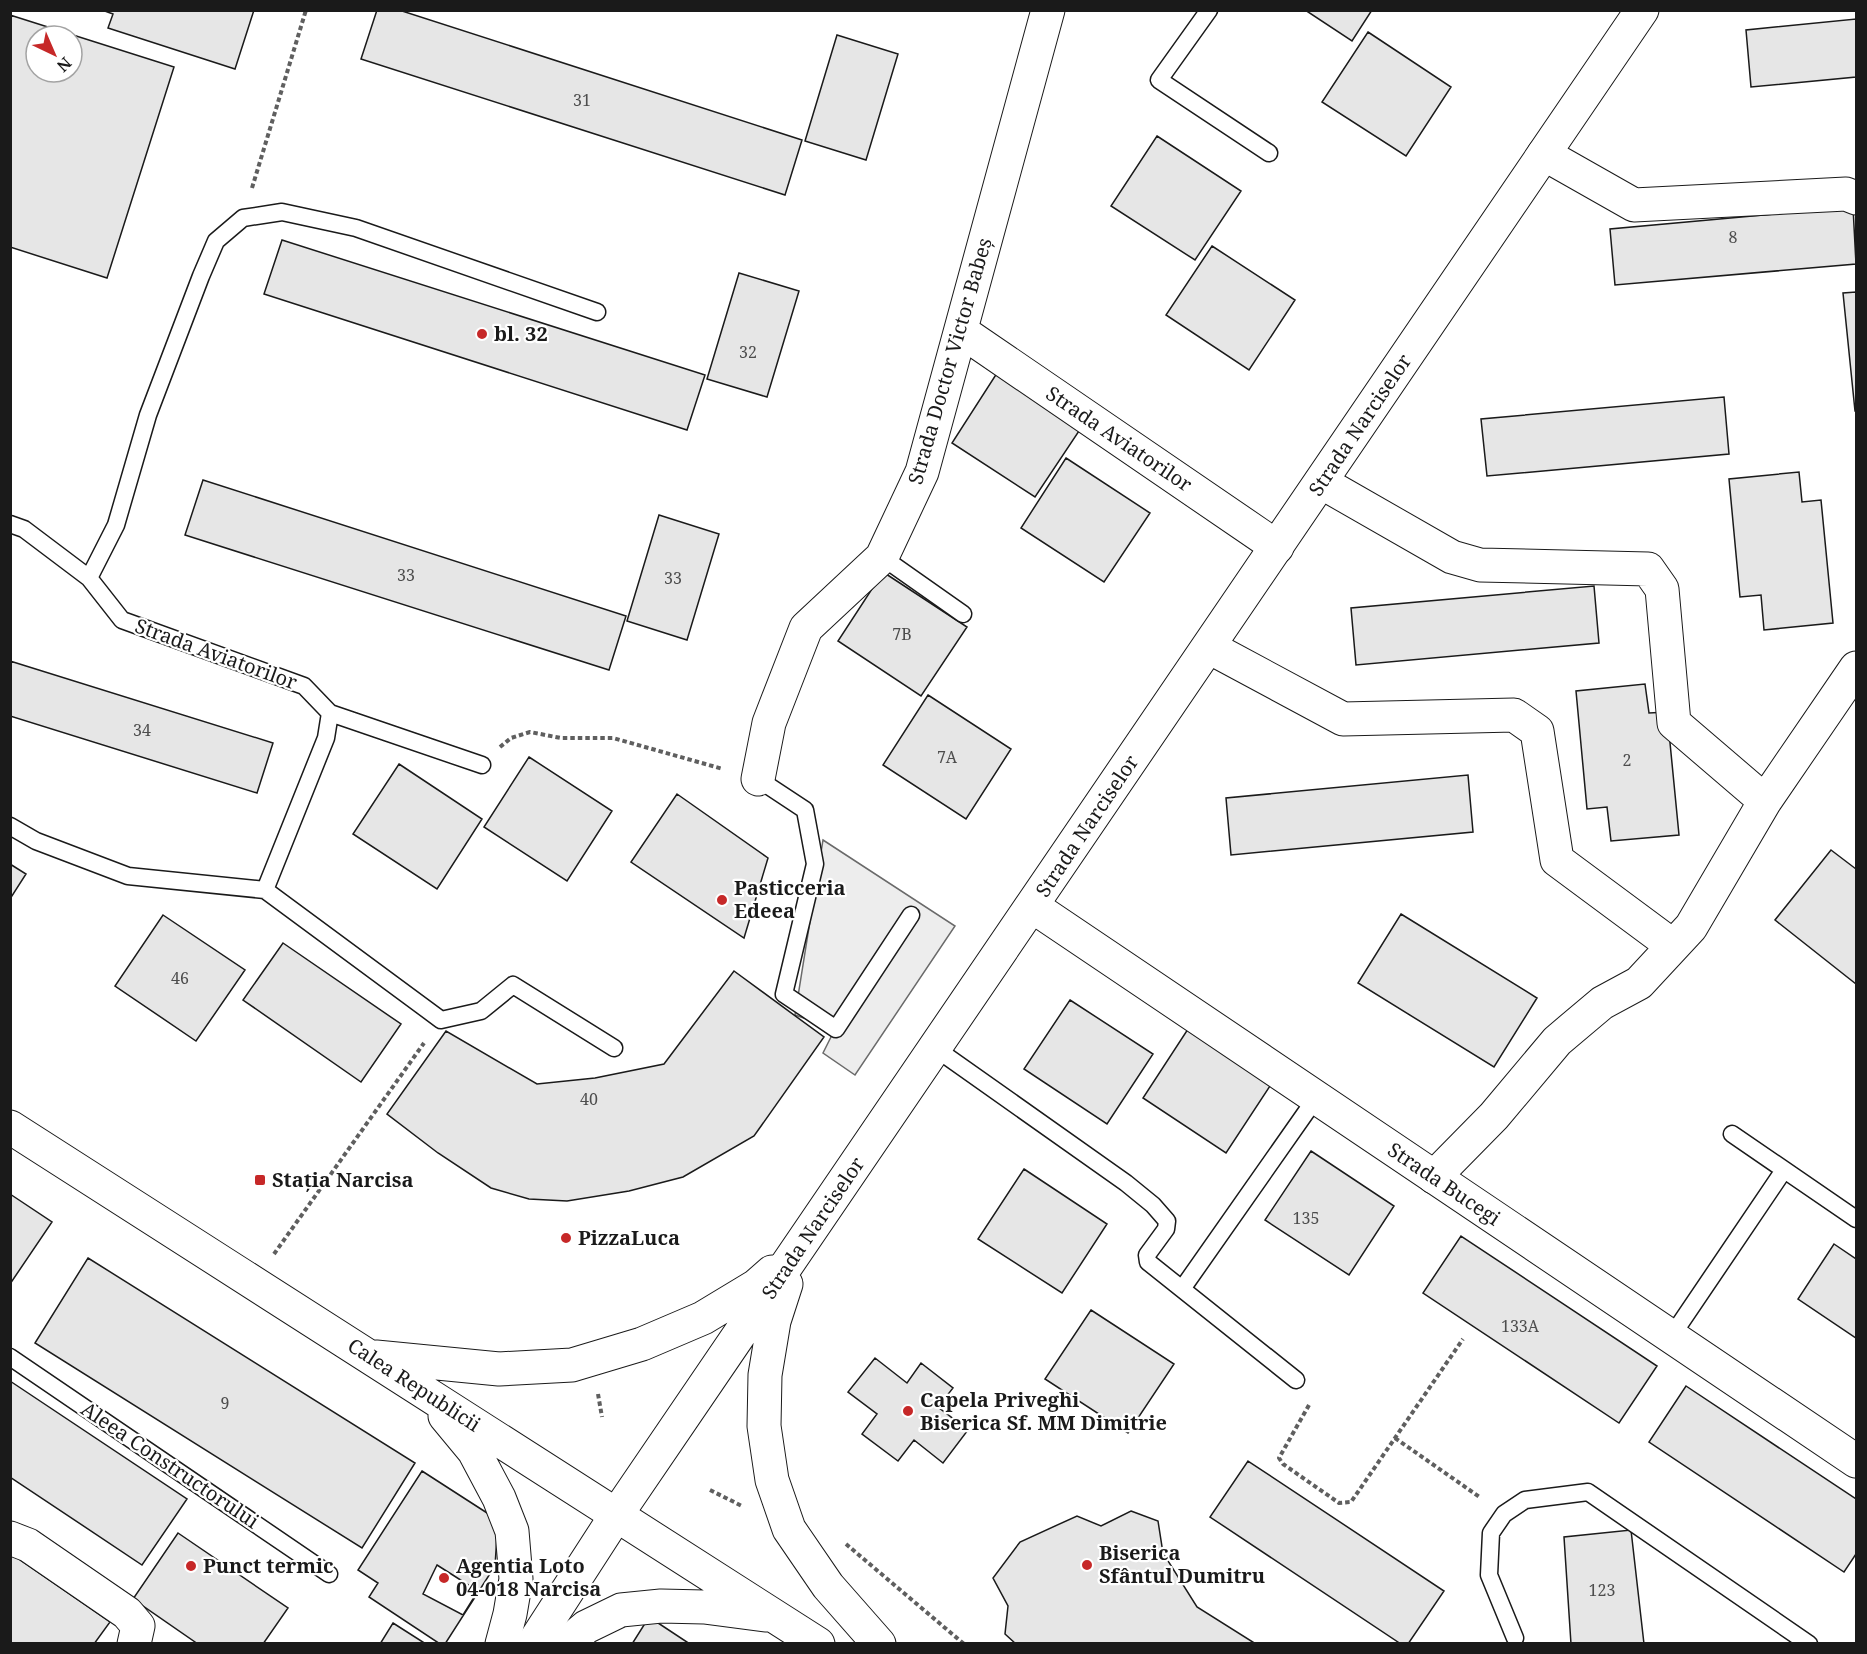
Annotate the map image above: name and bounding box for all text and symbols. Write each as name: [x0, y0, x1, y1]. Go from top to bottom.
north arrow: [24, 24, 84, 84]
text: N: [52, 52, 77, 77]
house number: 31: [573, 89, 591, 111]
house number: 8: [1729, 226, 1738, 248]
street label: Strada Doctor Victor Babeș: [901, 234, 998, 487]
place label: bl. 32: [494, 320, 548, 347]
marker: bl. 32: [475, 327, 489, 341]
house number: 32: [739, 341, 757, 363]
street label: Strada Narciselor: [1302, 348, 1418, 501]
street label: Strada Aviatorilor: [1041, 380, 1198, 498]
house number: 33: [397, 564, 415, 586]
house number: 33: [664, 567, 682, 589]
street label: Strada Aviatorilor: [131, 612, 302, 696]
house number: 7B: [892, 623, 912, 645]
house number: 34: [133, 719, 151, 741]
house number: 7A: [937, 746, 958, 768]
street label: Strada Narciselor: [1029, 749, 1145, 902]
house number: 2: [1623, 749, 1631, 771]
place label: Pasticceria Edeea: [734, 874, 846, 924]
marker: Pasticceria Edeea: [715, 893, 729, 907]
house number: 46: [171, 967, 189, 989]
house number: 40: [580, 1088, 598, 1110]
street label: Strada Bucegi: [1383, 1136, 1506, 1232]
street label: Strada Narciselor: [755, 1151, 871, 1304]
place label: Stația Narcisa: [272, 1166, 413, 1193]
marker: Stația Narcisa: [253, 1173, 267, 1187]
house number: 135: [1293, 1207, 1319, 1229]
place label: PizzaLuca: [578, 1224, 680, 1251]
marker: PizzaLuca: [559, 1231, 573, 1245]
house number: 133A: [1501, 1315, 1540, 1337]
street label: Calea Republicii: [343, 1332, 486, 1438]
place label: Capela Priveghi Biserica Sf. MM Dimitrie: [920, 1386, 1167, 1436]
house number: 9: [221, 1392, 229, 1414]
street label: Aleea Constructorului: [76, 1395, 265, 1535]
marker: Capela Priveghi Biserica Sf. MM Dimitrie: [901, 1404, 915, 1418]
place label: Biserica Sfântul Dumitru: [1099, 1539, 1265, 1589]
place label: Punct termic: [203, 1552, 334, 1579]
place label: Agentia Loto 04-018 Narcisa: [456, 1552, 601, 1602]
marker: Biserica Sfântul Dumitru: [1080, 1558, 1094, 1572]
marker: Punct termic: [184, 1559, 198, 1573]
marker: Agentia Loto 04-018 Narcisa: [437, 1571, 451, 1585]
house number: 123: [1589, 1579, 1615, 1601]

